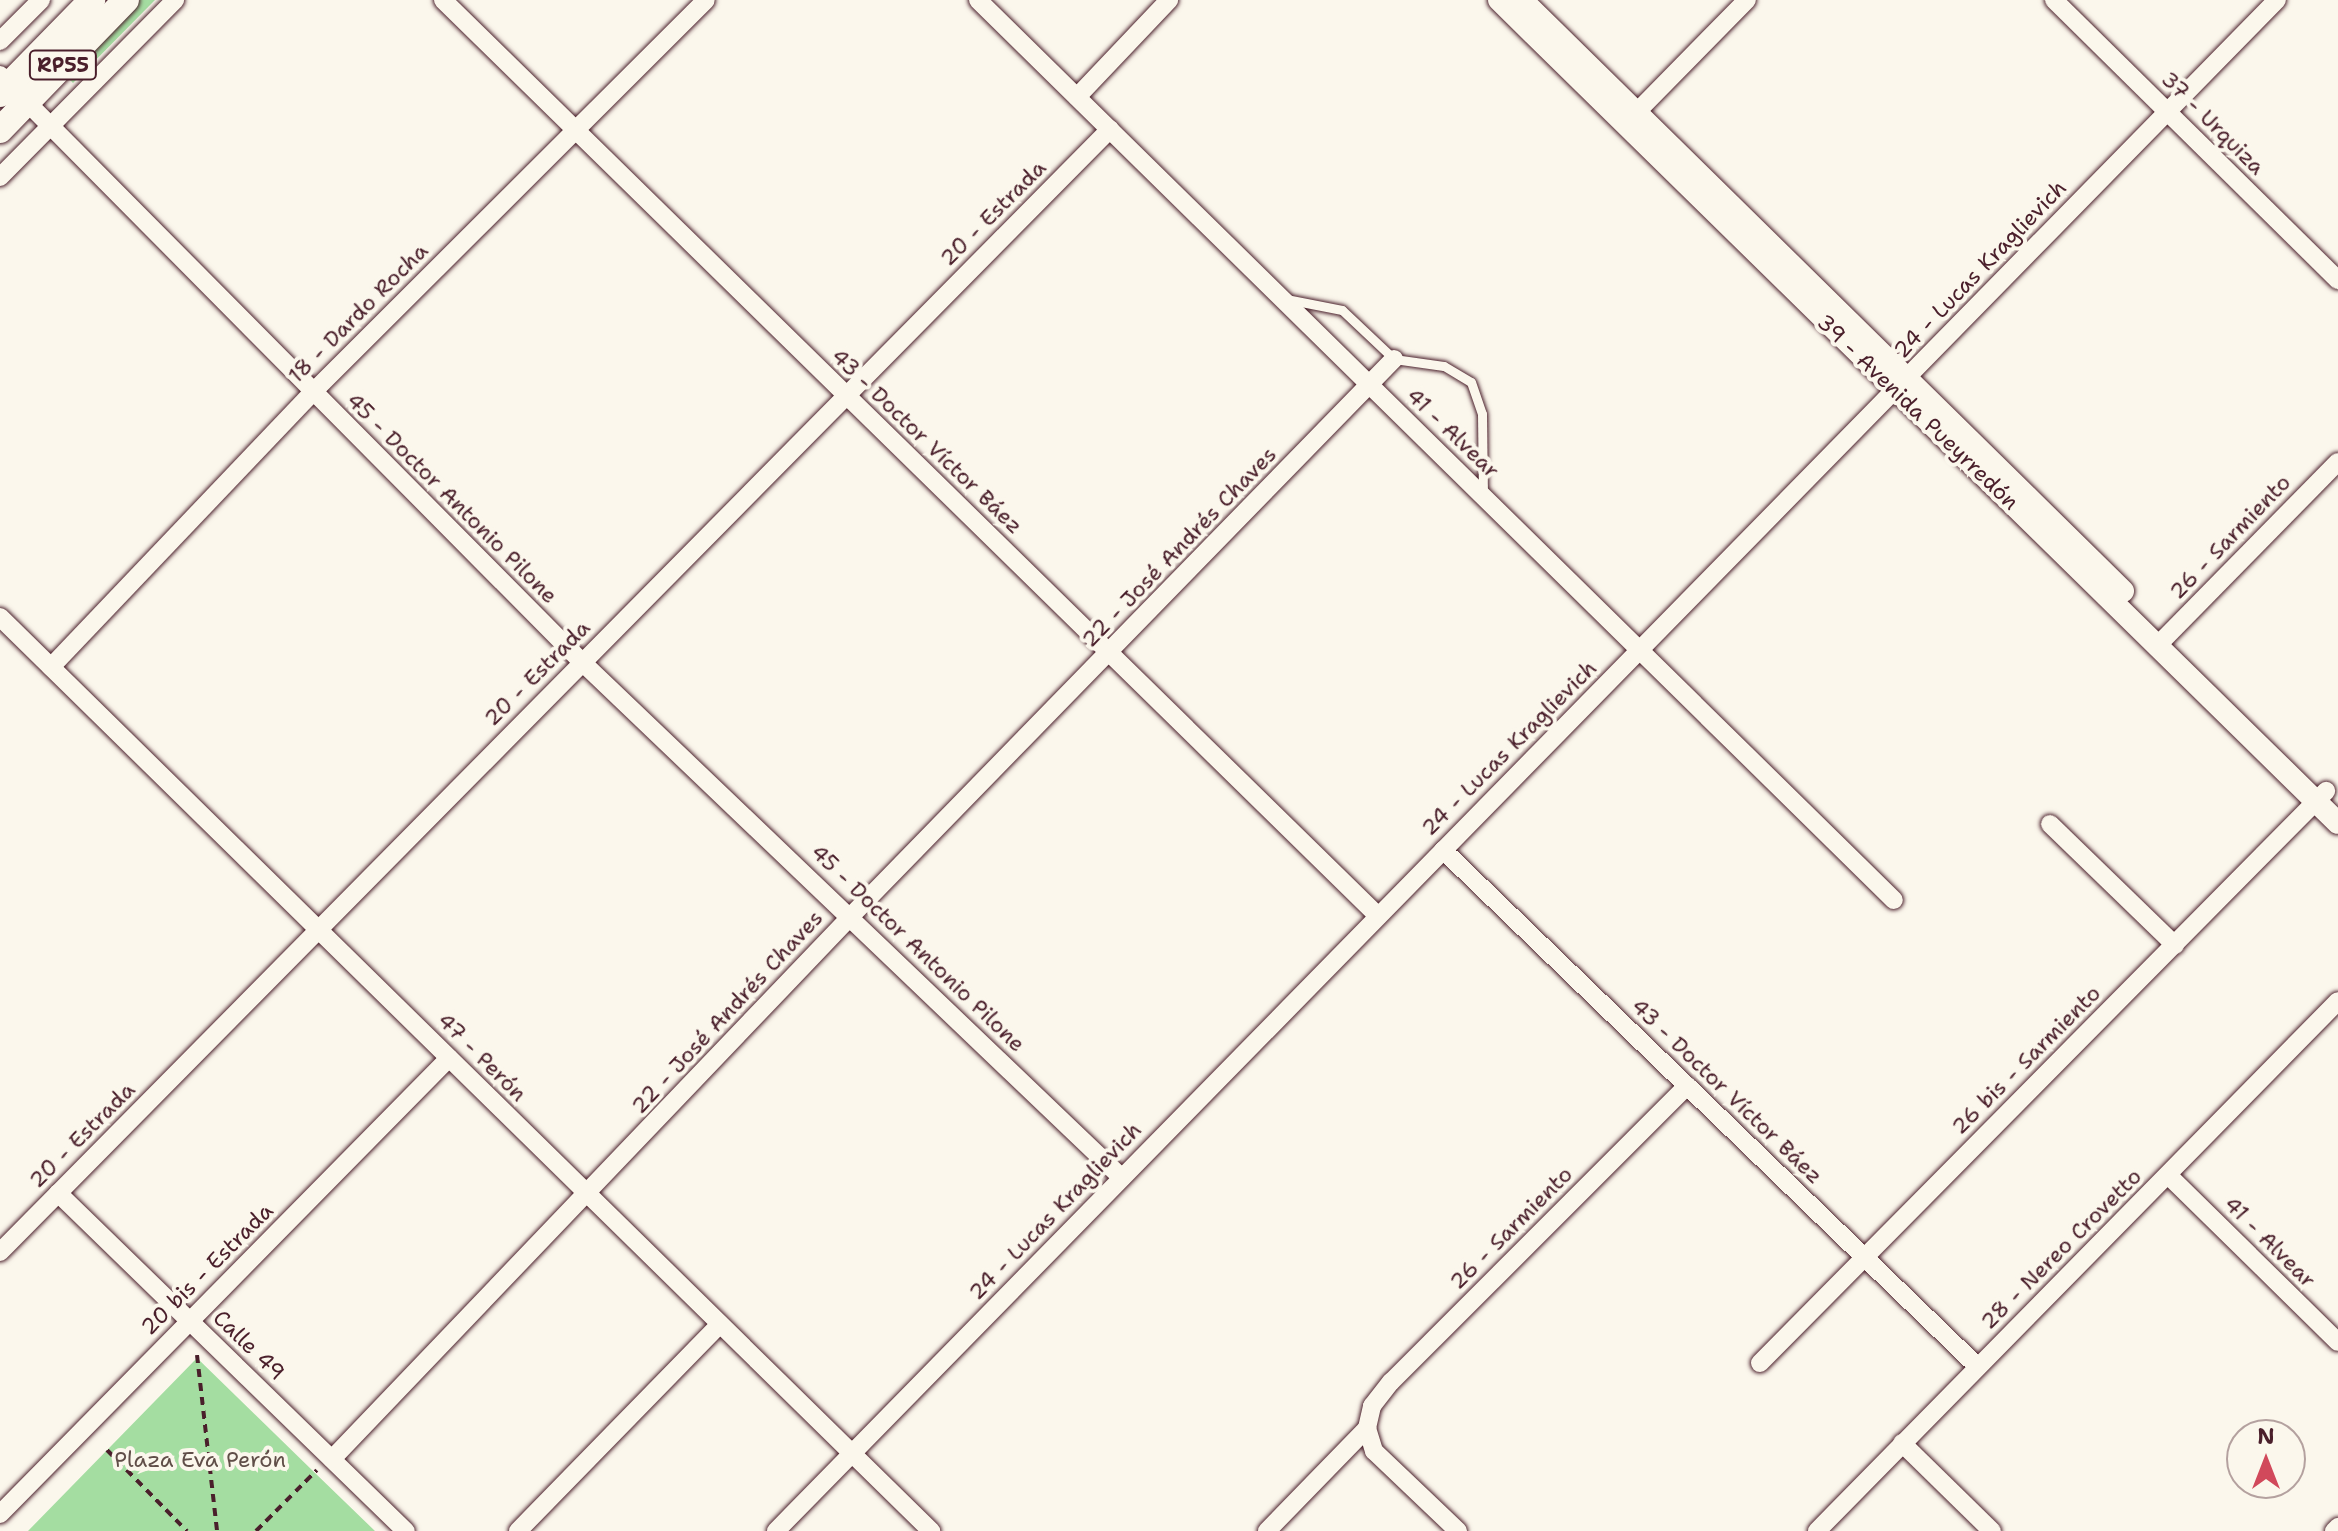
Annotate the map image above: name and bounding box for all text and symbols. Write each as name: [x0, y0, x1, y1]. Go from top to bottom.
road number: RP55: [27, 49, 99, 81]
street label: 37 - Urquiza: [2156, 66, 2270, 180]
street label: 20 - Estrada: [935, 155, 1051, 271]
street label: 24 - Lucas Kraglievich: [1888, 175, 2072, 363]
street label: 18 - Dardo Rocha: [283, 238, 433, 388]
street label: 39 - Avenida Pueyrredón: [1812, 309, 2024, 515]
street label: 43 - Doctor Víctor Báez: [826, 343, 1028, 539]
street label: 41 - Alvear: [1401, 382, 1505, 484]
street label: 45 - Doctor Antonio Pilone: [341, 387, 563, 609]
street label: 22 - José Andrés Chaves: [1076, 441, 1282, 653]
street label: 26 - Sarmiento: [2164, 469, 2296, 605]
street label: 20 - Estrada: [479, 615, 595, 731]
street label: 24 - Lucas Kraglievich: [1416, 655, 1602, 841]
street label: 45 - Doctor Antonio Pilone: [806, 839, 1030, 1057]
street label: 22 - José Andrés Chaves: [626, 905, 828, 1119]
street label: 26 bis - Sarmiento: [1946, 980, 2106, 1140]
street label: 43 - Doctor Víctor Báez: [1626, 993, 1828, 1189]
street label: 47 - Perón: [432, 1007, 532, 1107]
street label: 20 - Estrada: [24, 1077, 140, 1193]
street label: 24 - Lucas Kraglievich: [963, 1117, 1147, 1305]
street label: 26 - Sarmiento: [1444, 1161, 1578, 1295]
street label: 28 - Nereo Crovetto: [1975, 1163, 2147, 1335]
street label: 41 - Alvear: [2219, 1191, 2321, 1293]
street label: 20 bis - Estrada: [135, 1197, 279, 1341]
street label: Calle 49: [208, 1304, 290, 1386]
north arrow: [2226, 1419, 2306, 1499]
text: N: [2257, 1422, 2275, 1451]
park label: Plaza Eva Perón: [114, 1447, 286, 1473]

